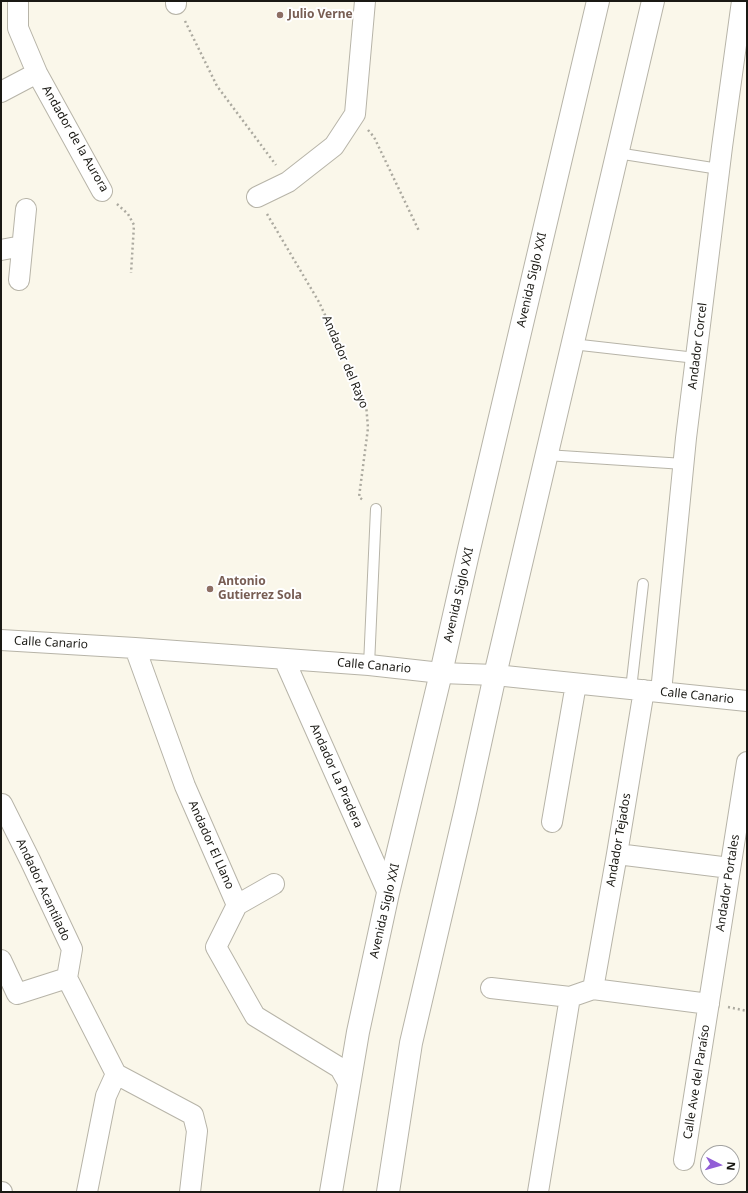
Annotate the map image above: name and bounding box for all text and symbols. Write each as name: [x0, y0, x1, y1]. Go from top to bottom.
place label: Julio Verne: [288, 8, 353, 22]
marker: Julio Verne: [275, 10, 285, 20]
street label: Andador de la Aurora: [39, 83, 111, 195]
street label: Avenida Siglo XXI: [514, 231, 550, 329]
street label: Andador Corcel: [686, 302, 710, 390]
street label: Andador del Rayo: [319, 313, 371, 411]
street label: Avenida Siglo XXI: [441, 546, 477, 644]
place label: Antonio Gutierrez Sola: [218, 575, 302, 603]
marker: Antonio Gutierrez Sola: [205, 584, 215, 594]
street label: Calle Canario: [14, 634, 88, 652]
street label: Calle Canario: [336, 656, 412, 676]
street label: Calle Canario: [659, 685, 735, 707]
street label: Andador La Pradera: [307, 722, 365, 830]
street label: Andador Tejados: [604, 792, 634, 888]
street label: Andador El Llano: [185, 798, 237, 892]
street label: Andador Portales: [713, 833, 743, 933]
street label: Andador Acantilado: [13, 836, 73, 944]
street label: Avenida Siglo XXI: [367, 862, 403, 960]
street label: Calle Ave del Paraíso: [681, 1024, 713, 1140]
north arrow: [700, 1145, 740, 1185]
text: N: [724, 1161, 739, 1171]

